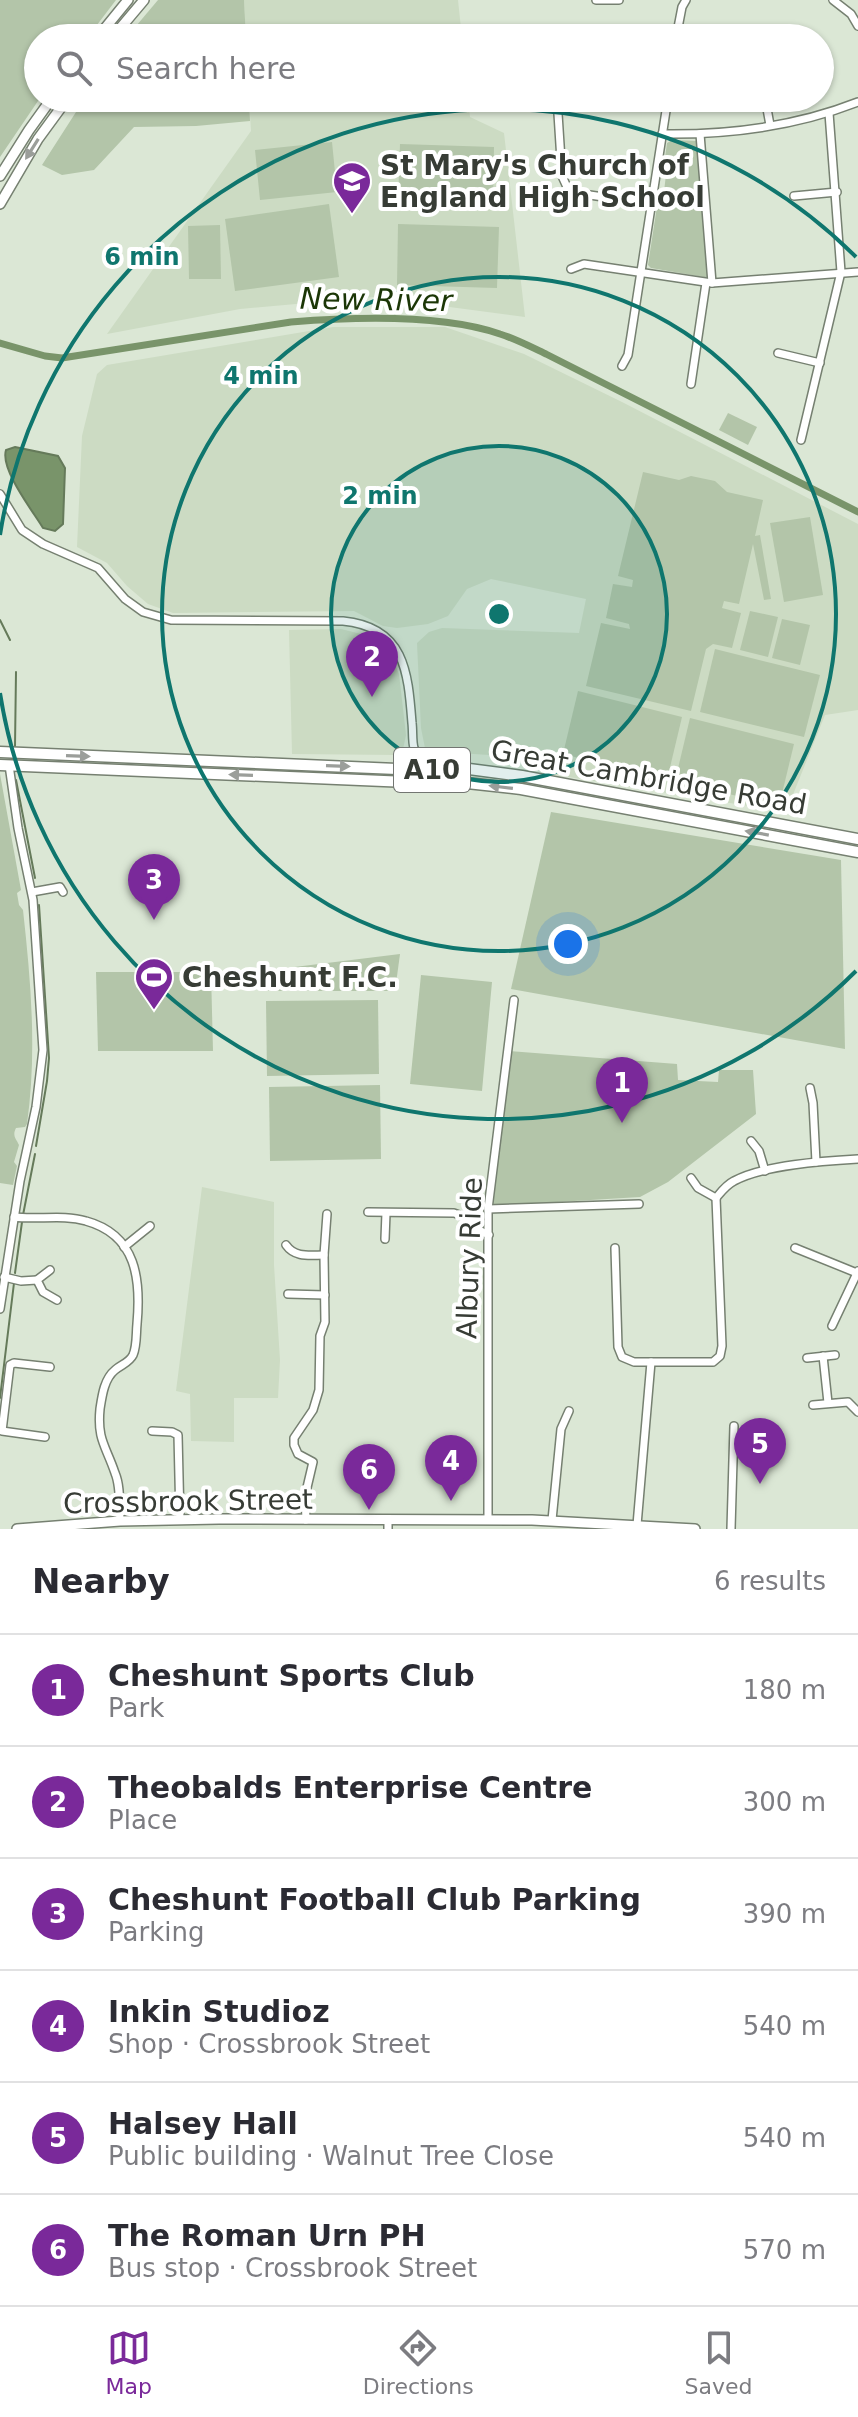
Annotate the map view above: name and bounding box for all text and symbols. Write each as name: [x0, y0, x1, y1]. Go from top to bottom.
search box: [24, 24, 834, 112]
icon: search: [52, 46, 96, 90]
text: Search here: [116, 51, 296, 86]
one-way arrow: [25, 138, 39, 160]
place label: St Mary's Church of England High School: [380, 149, 705, 214]
school or university icon: St Mary's Church of England High School: [331, 160, 373, 215]
text: 6 min: [104, 243, 180, 271]
water label: New River: [299, 281, 454, 318]
text: 4 min: [223, 362, 299, 390]
text: 2 min: [342, 482, 418, 510]
centre of rings: [485, 600, 513, 628]
pin: 2: [346, 631, 398, 697]
street label: Great Cambridge Road: [489, 733, 809, 822]
road number: A10: [394, 748, 470, 792]
one-way arrow: [66, 749, 91, 762]
one-way arrow: [326, 760, 351, 773]
one-way arrow: [228, 768, 253, 781]
one-way arrow: [488, 780, 513, 793]
one-way arrow: [744, 826, 769, 838]
pin: 3: [128, 854, 180, 920]
your location: [548, 924, 588, 964]
sports icon: Cheshunt F.C.: [133, 956, 175, 1011]
place label: Cheshunt F.C.: [182, 961, 398, 994]
pin: 1: [596, 1057, 648, 1123]
street label: Albury Ride: [450, 1177, 489, 1339]
pin: 5: [734, 1418, 786, 1484]
pin: 4: [425, 1435, 477, 1501]
pin: 6: [343, 1444, 395, 1510]
street label: Crossbrook Street: [63, 1483, 313, 1520]
text: Nearby: [32, 1561, 170, 1601]
text: 6 results: [714, 1566, 826, 1596]
text: Cheshunt Sports Club: [108, 1658, 475, 1693]
text: 1: [49, 1675, 67, 1705]
text: 180 m: [743, 1675, 826, 1705]
text: Park: [108, 1693, 164, 1723]
text: Theobalds Enterprise Centre: [108, 1770, 592, 1805]
text: 2: [49, 1787, 67, 1817]
text: 300 m: [743, 1787, 826, 1817]
text: Place: [108, 1805, 177, 1835]
text: Cheshunt Football Club Parking: [108, 1882, 641, 1917]
text: 3: [49, 1899, 67, 1929]
text: 390 m: [743, 1899, 826, 1929]
text: Parking: [108, 1917, 204, 1947]
text: Inkin Studioz: [108, 1994, 330, 2029]
text: 4: [49, 2011, 67, 2041]
text: 540 m: [743, 2011, 826, 2041]
text: Shop · Crossbrook Street: [108, 2029, 430, 2059]
text: Halsey Hall: [108, 2106, 298, 2141]
text: 5: [49, 2123, 67, 2153]
text: 540 m: [743, 2123, 826, 2153]
text: Public building · Walnut Tree Close: [108, 2141, 554, 2171]
text: The Roman Urn PH: [108, 2218, 426, 2253]
text: 6: [49, 2235, 67, 2265]
text: 570 m: [743, 2235, 826, 2265]
text: Bus stop · Crossbrook Street: [108, 2253, 477, 2283]
tab: Map: [105, 2326, 152, 2399]
tab: Directions: [363, 2326, 474, 2399]
tab: Saved: [685, 2326, 753, 2399]

